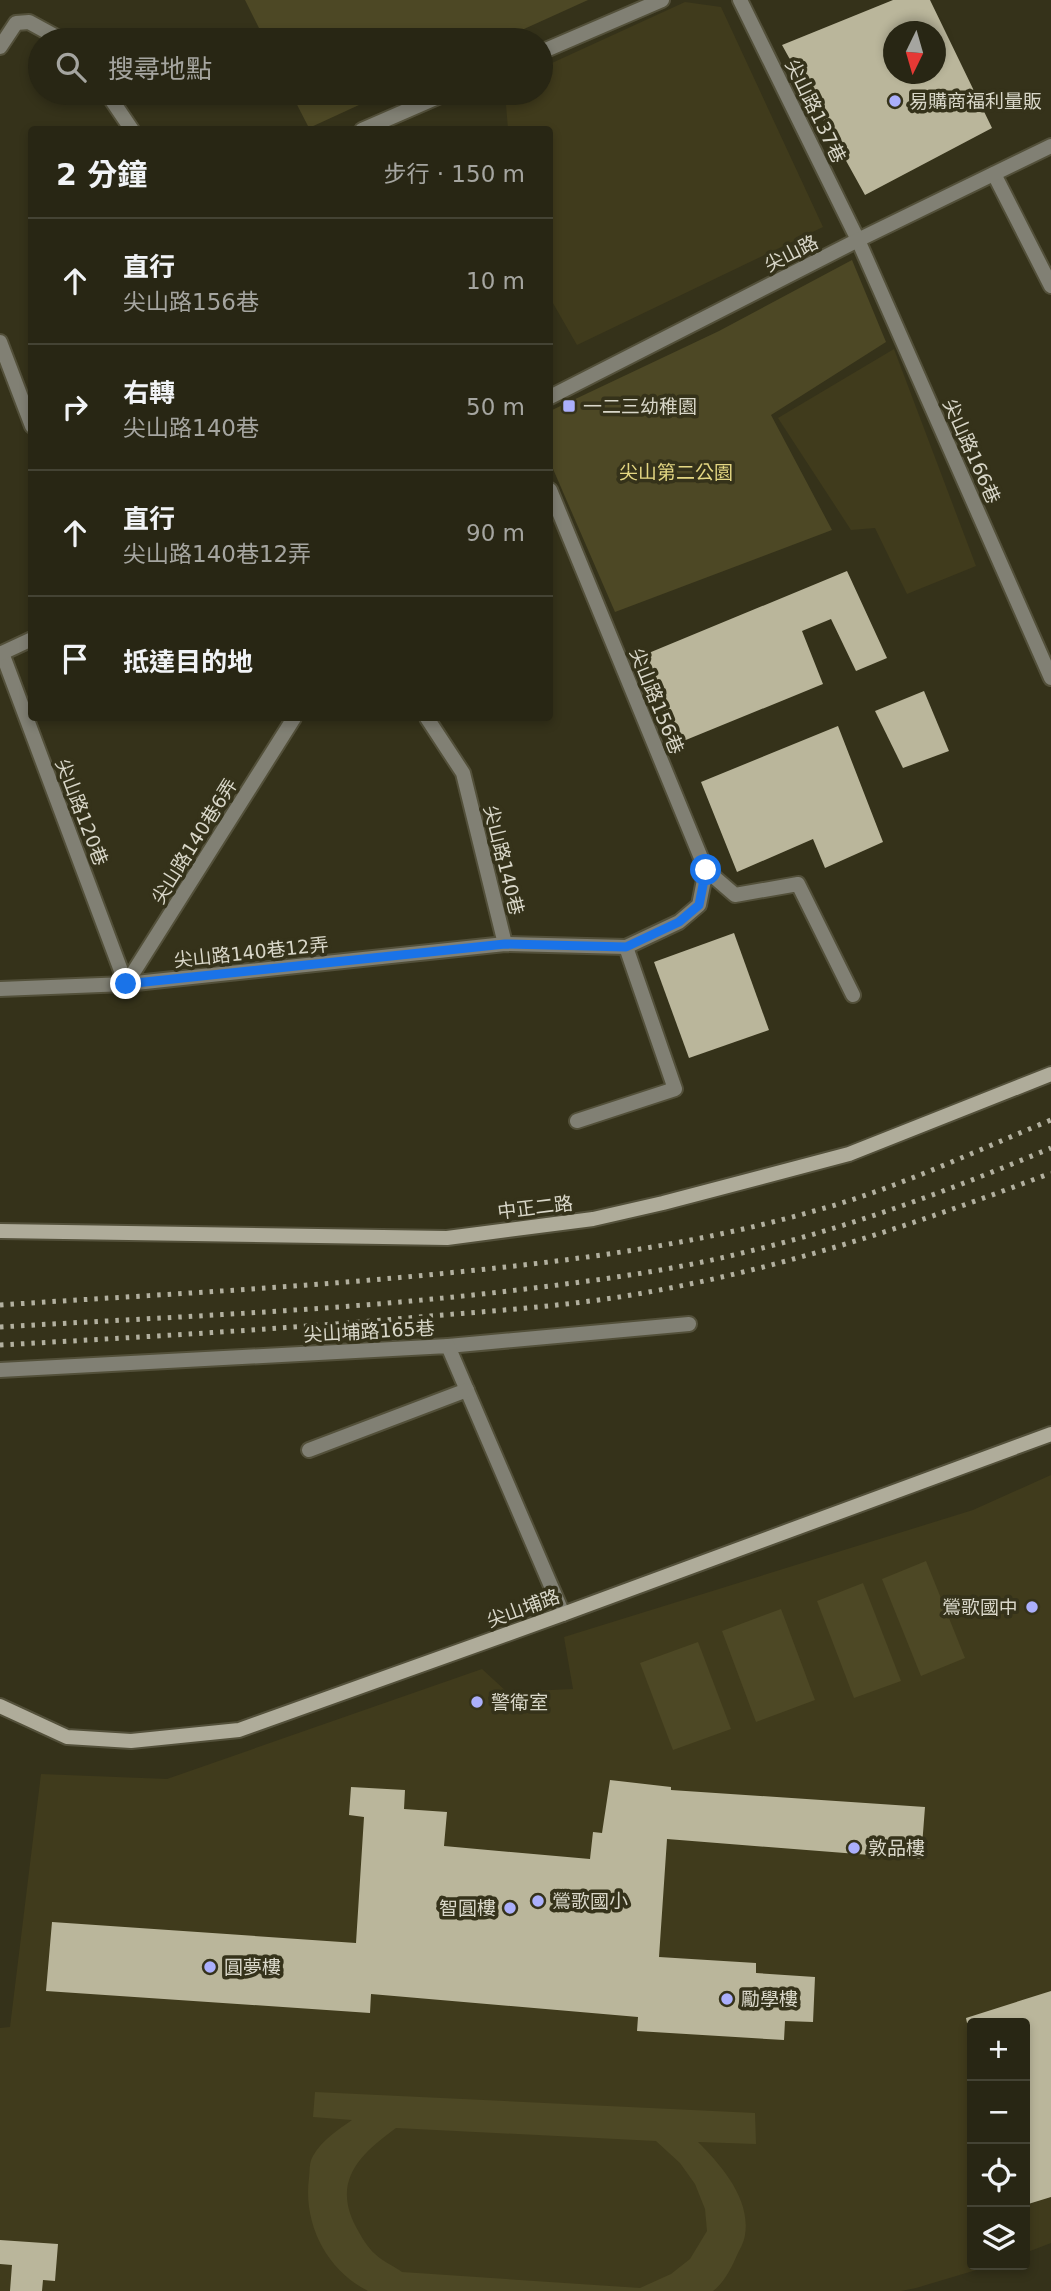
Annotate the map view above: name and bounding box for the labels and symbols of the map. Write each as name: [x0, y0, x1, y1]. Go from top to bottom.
north arrow: [883, 21, 946, 84]
street label: 尖山路137巷: [782, 56, 850, 166]
place label: 易購商福利量販: [909, 90, 1042, 112]
marker: 易購商福利量販: [887, 93, 903, 109]
street label: 尖山路: [761, 230, 821, 276]
place label: 一二三幼稚園: [583, 395, 697, 417]
street label: 尖山路166巷: [939, 395, 1005, 507]
marker: 一二三幼稚園: [561, 398, 577, 414]
park label: 尖山第二公園: [619, 461, 733, 483]
street label: 尖山路156巷: [626, 645, 688, 757]
street label: 尖山路120巷: [52, 756, 112, 868]
street label: 尖山路140巷6弄: [147, 774, 241, 908]
street label: 尖山路140巷: [480, 803, 528, 917]
route start: [690, 854, 721, 885]
street label: 尖山路140巷12弄: [173, 933, 329, 971]
route end: [110, 968, 141, 999]
street label: 中正二路: [496, 1191, 574, 1223]
street label: 尖山埔路165巷: [303, 1317, 435, 1345]
street label: 尖山埔路: [484, 1585, 562, 1631]
place label: 鶯歌國中: [942, 1596, 1018, 1618]
marker: 鶯歌國中: [1024, 1599, 1040, 1615]
place label: 警衛室: [491, 1691, 548, 1713]
marker: 警衛室: [469, 1694, 485, 1710]
place label: 敦品樓: [868, 1837, 925, 1859]
marker: 敦品樓: [846, 1840, 862, 1856]
place label: 鶯歌國小: [552, 1890, 628, 1912]
marker: 鶯歌國小: [530, 1893, 546, 1909]
place label: 智圓樓: [439, 1897, 496, 1919]
marker: 智圓樓: [502, 1900, 518, 1916]
place label: 圓夢樓: [224, 1956, 281, 1978]
marker: 圓夢樓: [202, 1959, 218, 1975]
place label: 勵學樓: [741, 1988, 798, 2010]
marker: 勵學樓: [719, 1991, 735, 2007]

